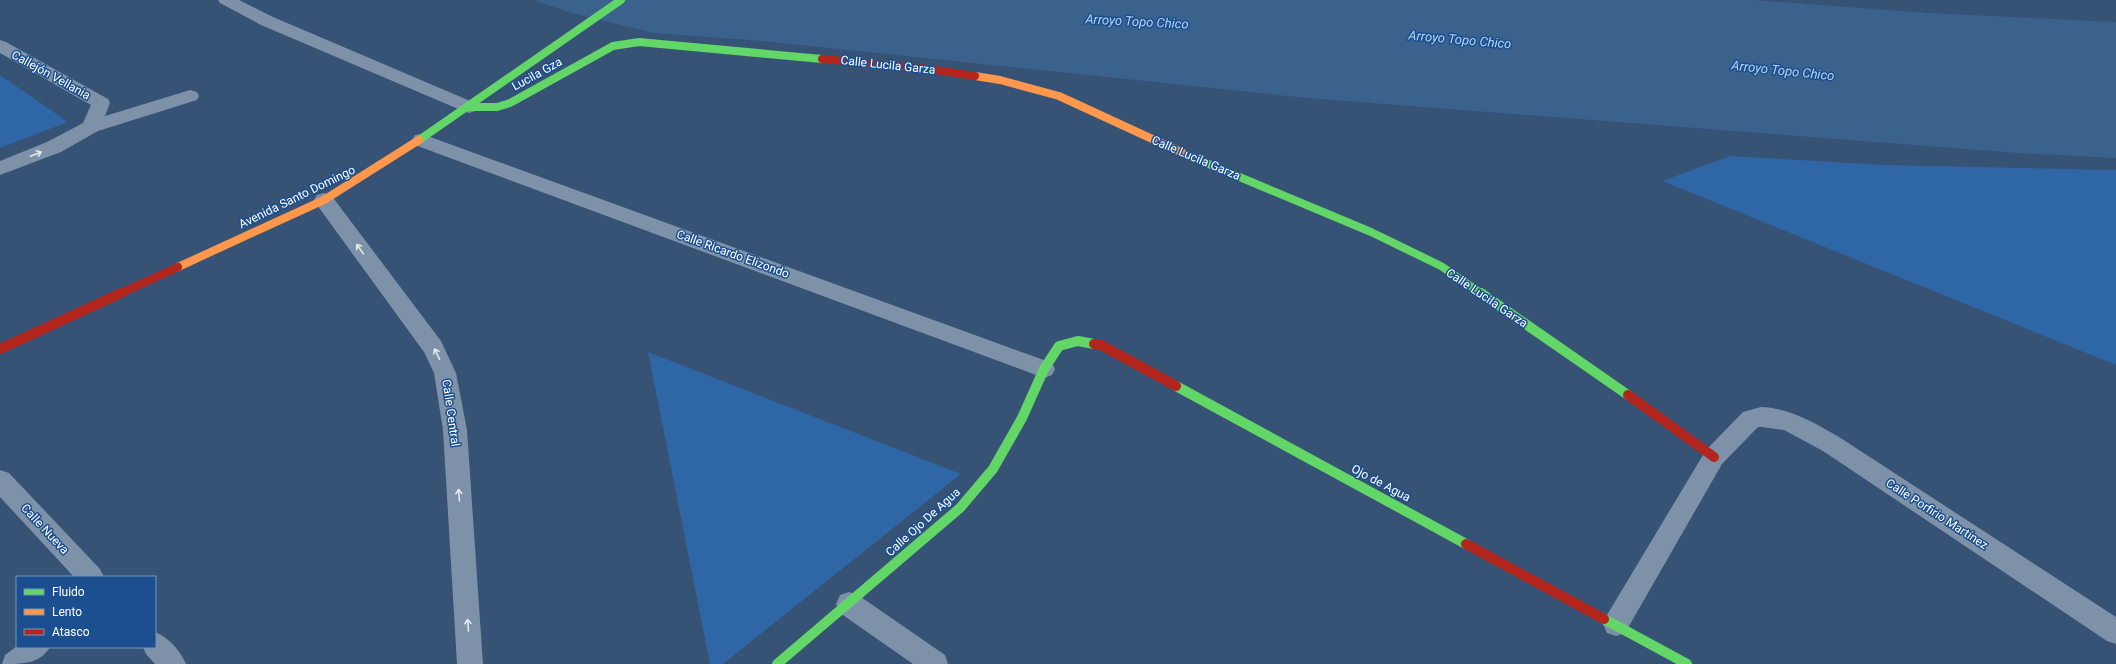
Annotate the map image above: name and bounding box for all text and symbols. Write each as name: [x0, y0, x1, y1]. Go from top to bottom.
water label: Arroyo Topo Chico: [1084, 11, 1189, 32]
water label: Arroyo Topo Chico: [1407, 27, 1512, 51]
street label: Callejón Vellania: [9, 48, 93, 102]
street label: Calle Lucila Garza: [840, 53, 936, 77]
street label: Lucila Gza: [510, 55, 564, 93]
water label: Arroyo Topo Chico: [1730, 58, 1835, 83]
street label: Calle Lucila Garza: [1149, 133, 1243, 183]
one-way arrow: [30, 150, 42, 158]
street label: Avenida Santo Domingo: [237, 163, 358, 231]
street label: Calle Ricardo Elizondo: [675, 227, 791, 281]
one-way arrow: [356, 244, 365, 255]
street label: Calle Lucila Garza: [1444, 266, 1530, 330]
one-way arrow: [433, 349, 440, 361]
street label: Calle Central: [439, 379, 463, 447]
street label: Ojo de Agua: [1349, 462, 1413, 504]
street label: Calle Porfirio Martínez: [1883, 476, 1991, 552]
street label: Calle Ojo De Agua: [883, 485, 963, 559]
one-way arrow: [455, 489, 463, 502]
street label: Calle Nueva: [18, 501, 72, 557]
legend: [16, 576, 156, 648]
text: Fluido: [52, 585, 85, 599]
text: Lento: [52, 605, 82, 619]
one-way arrow: [464, 619, 471, 632]
text: Atasco: [52, 625, 90, 639]

